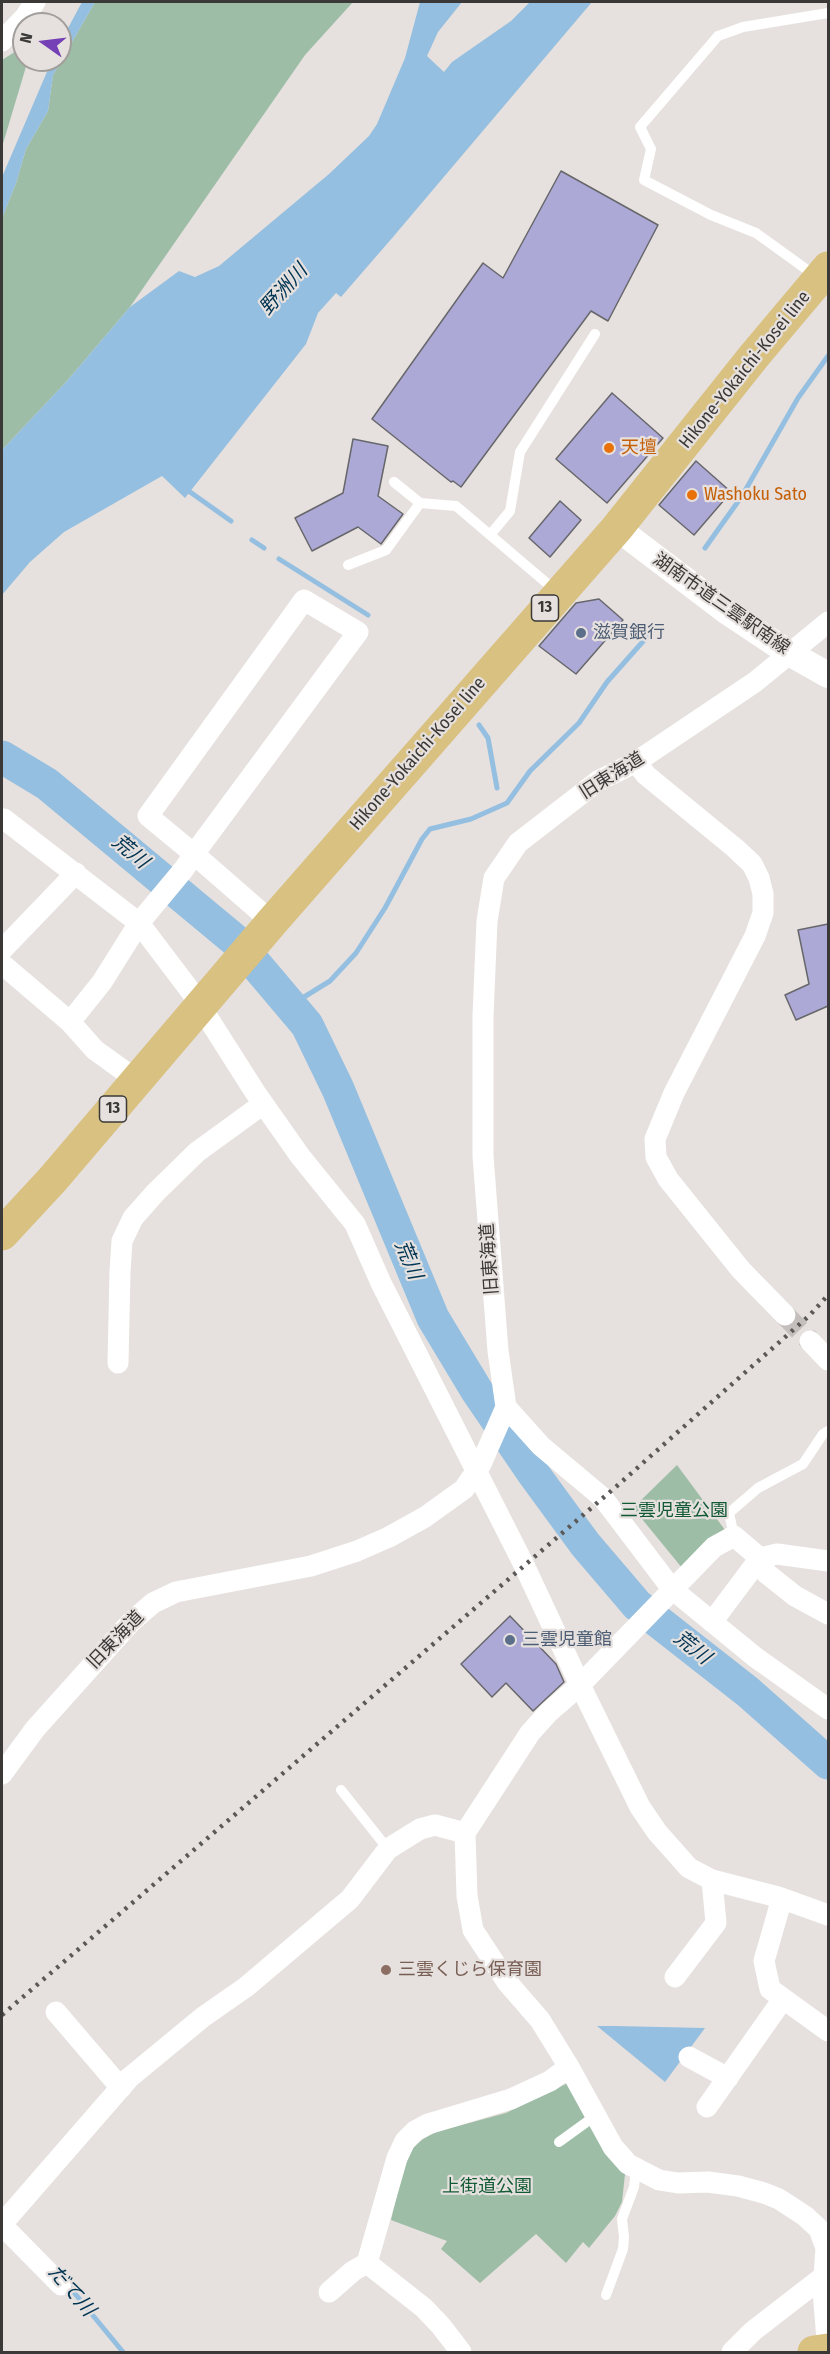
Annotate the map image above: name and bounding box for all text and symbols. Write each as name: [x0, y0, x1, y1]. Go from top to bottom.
north arrow: [12, 12, 72, 72]
text: N: [16, 31, 36, 45]
water label: 野洲川: [255, 260, 313, 320]
street label: Hikone-Yokaichi-Kosei line: [675, 287, 815, 453]
place label: 天壇: [621, 437, 657, 459]
marker: 天壇: [602, 441, 616, 455]
place label: Washoku Sato: [704, 484, 807, 506]
marker: Washoku Sato: [685, 488, 699, 502]
street label: 湖南市道三雲駅南線: [648, 549, 794, 659]
road number: 13: [532, 595, 558, 621]
place label: 滋賀銀行: [593, 622, 665, 644]
marker: 滋賀銀行: [574, 626, 588, 640]
street label: Hikone-Yokaichi-Kosei line: [346, 673, 490, 835]
street label: 旧東海道: [576, 748, 648, 804]
water label: 荒川: [107, 830, 153, 874]
road number: 13: [100, 1096, 126, 1122]
street label: 旧東海道: [477, 1222, 503, 1296]
water label: 荒川: [389, 1237, 427, 1283]
park label: 三雲児童公園: [620, 1500, 728, 1522]
street label: 旧東海道: [83, 1607, 149, 1673]
water label: 荒川: [669, 1626, 715, 1670]
place label: 三雲児童館: [522, 1629, 612, 1651]
marker: 三雲児童館: [503, 1633, 517, 1647]
place label: 三雲くじら保育園: [398, 1959, 542, 1981]
marker: 三雲くじら保育園: [379, 1963, 393, 1977]
park label: 上街道公園: [442, 2176, 532, 2198]
water label: だて川: [42, 2260, 100, 2322]

